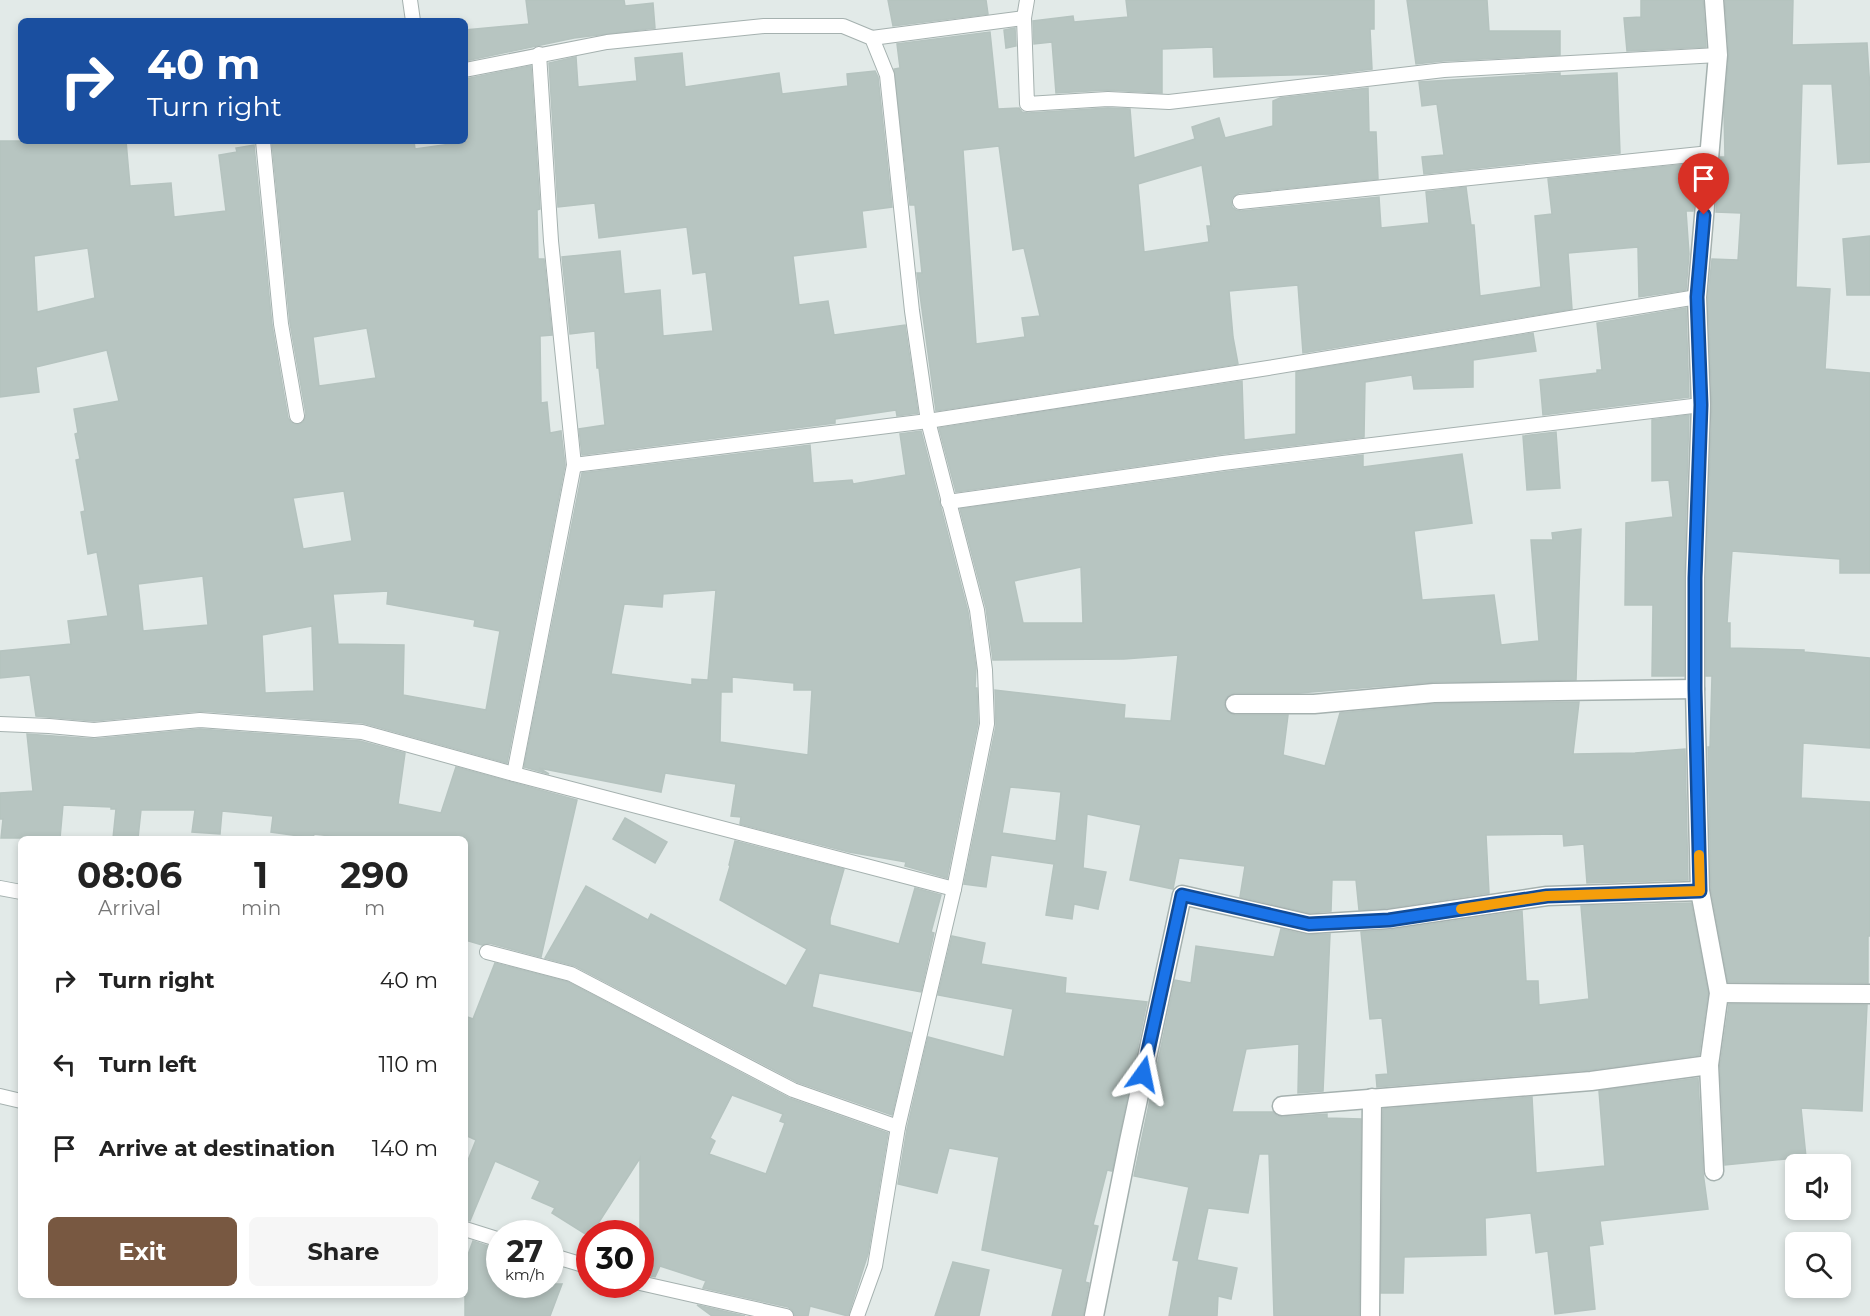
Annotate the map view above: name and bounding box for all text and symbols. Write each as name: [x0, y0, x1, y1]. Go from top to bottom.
text: 40 m: [147, 38, 260, 90]
icon: right: [48, 42, 126, 120]
text: Turn right: [147, 90, 282, 123]
pin: [1678, 153, 1729, 215]
icon: arrive: [1687, 162, 1720, 195]
text: 08:06: [77, 853, 182, 897]
text: 1: [254, 853, 268, 897]
text: 290: [340, 853, 409, 897]
text: Arrival: [98, 896, 161, 920]
text: min: [241, 896, 281, 920]
text: m: [364, 896, 385, 920]
icon: right: [48, 964, 81, 997]
text: Turn right: [99, 967, 214, 994]
text: 40 m: [380, 967, 438, 994]
position arrow: [1111, 1042, 1175, 1106]
icon: left: [48, 1048, 81, 1081]
text: Turn left: [99, 1051, 197, 1078]
text: 110 m: [378, 1051, 438, 1078]
icon: arrive: [48, 1132, 81, 1165]
text: Arrive at destination: [99, 1135, 335, 1162]
text: 140 m: [372, 1135, 438, 1162]
map controls: [1785, 1154, 1851, 1298]
button: sound: [1785, 1154, 1851, 1220]
button: Exit: [48, 1217, 237, 1286]
button: Share: [249, 1217, 438, 1286]
speed limit sign: 30: [576, 1220, 654, 1298]
button: search: [1785, 1232, 1851, 1298]
text: 27: [507, 1233, 543, 1270]
text: km/h: [505, 1265, 545, 1284]

